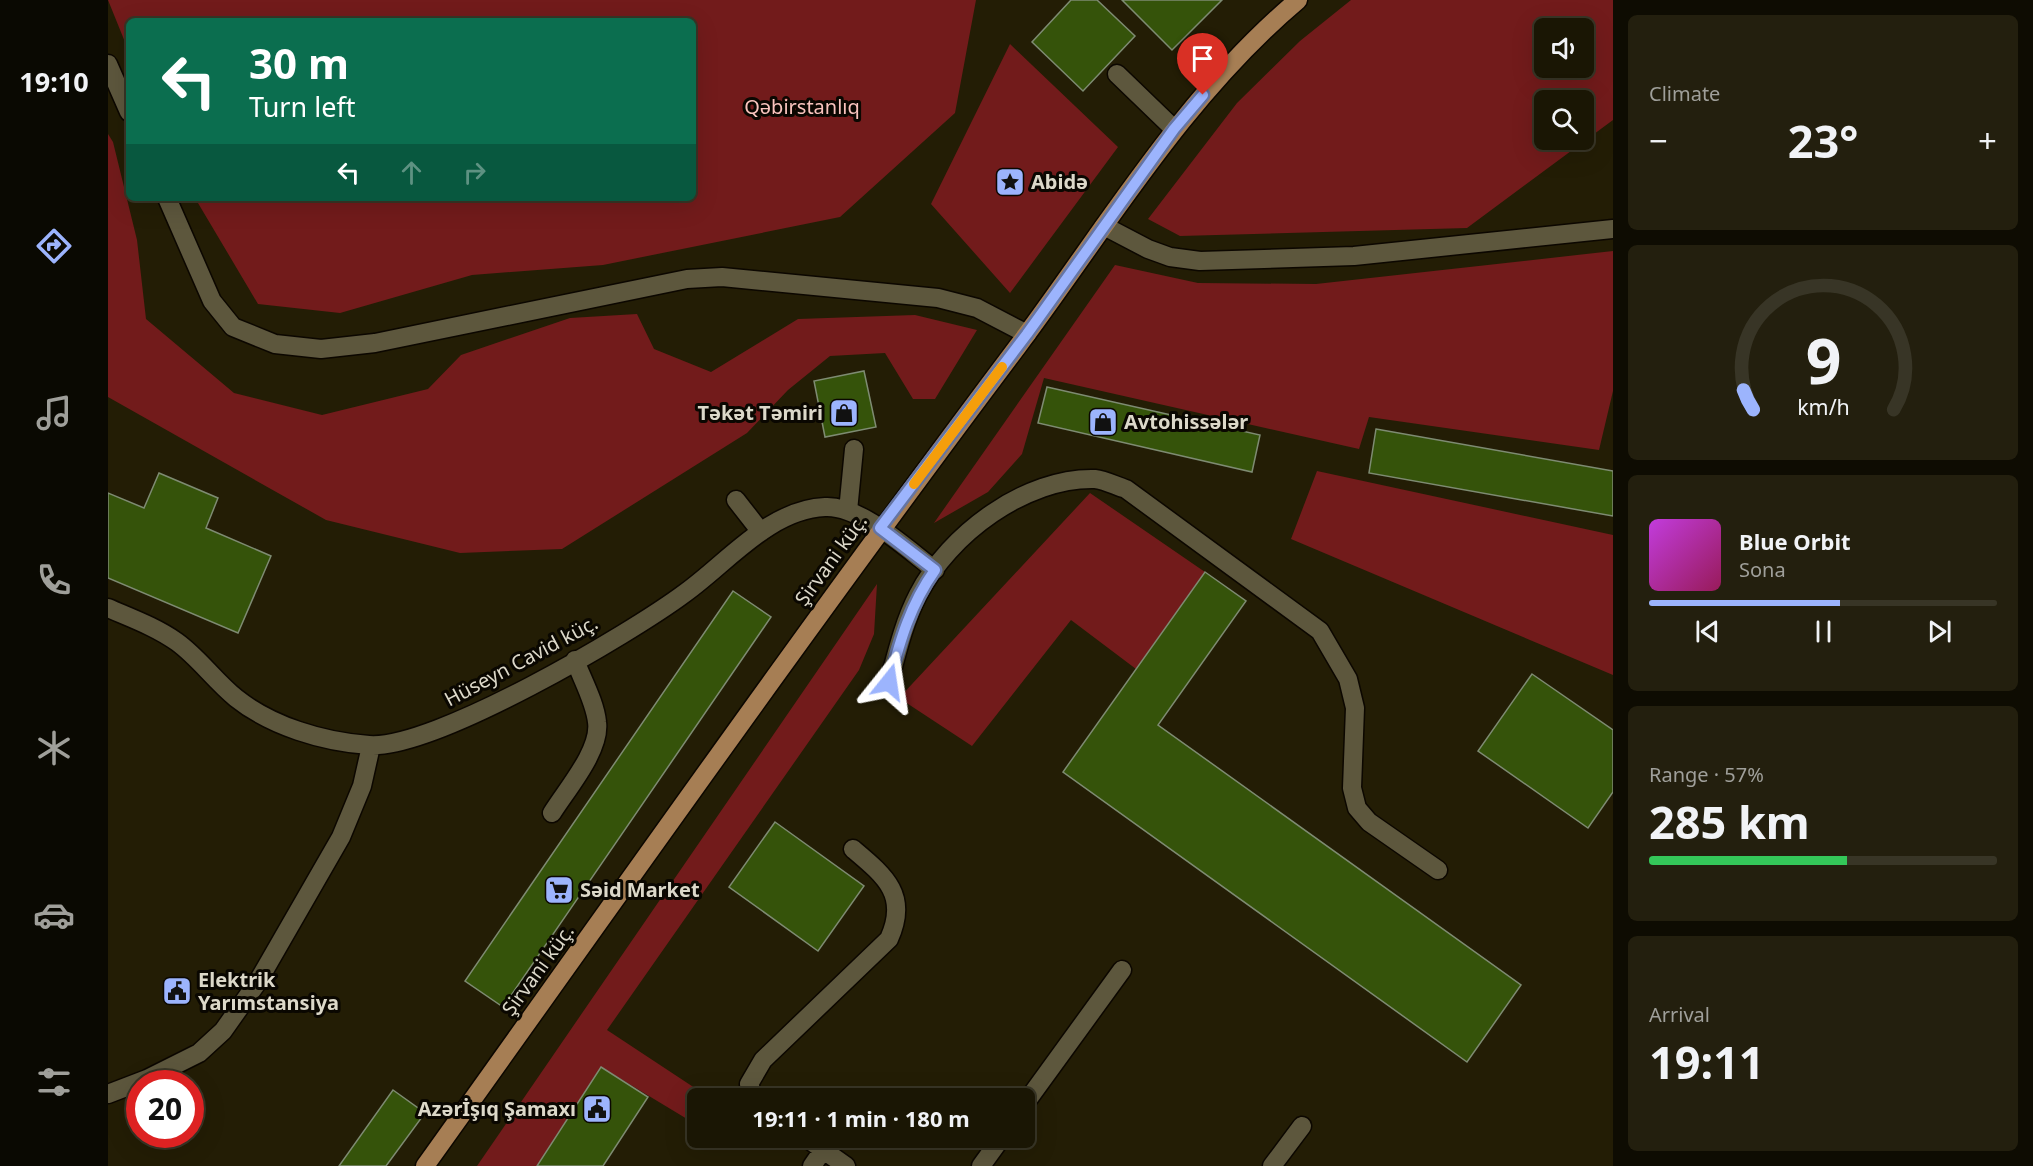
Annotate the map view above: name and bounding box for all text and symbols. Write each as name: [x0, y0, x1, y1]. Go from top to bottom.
map controls: [1534, 18, 1594, 150]
button: sound: [1534, 18, 1594, 78]
pin: [1177, 33, 1228, 95]
text: 30 m: [249, 34, 349, 91]
icon: left: [150, 42, 228, 120]
icon: arrive: [1186, 42, 1219, 75]
text: 19:10: [19, 63, 89, 100]
text: Climate: [1649, 80, 1720, 107]
text: Turn left: [249, 88, 355, 125]
button: search: [1534, 90, 1594, 150]
park label: Qəbirstanlıq: [744, 93, 860, 120]
text: 23°: [1788, 110, 1858, 171]
text: −: [1649, 118, 1668, 163]
text: +: [1978, 118, 1997, 163]
icon: left: [332, 156, 365, 189]
icon: ahead: [395, 156, 428, 189]
icon: right: [458, 156, 491, 189]
place icon: Abidə: [994, 166, 1026, 198]
place label: Abidə: [1031, 168, 1088, 195]
icon: directions: [33, 225, 75, 267]
text: 9: [1805, 317, 1841, 402]
icon: music: [33, 392, 75, 434]
text: km/h: [1797, 392, 1849, 421]
shop icon: Təkət Təmiri: [828, 397, 860, 429]
place label: Təkət Təmiri: [697, 399, 823, 426]
shop icon: Avtohissələr: [1087, 406, 1119, 438]
place label: Avtohissələr: [1124, 408, 1248, 435]
street label: Şirvani küç.: [788, 509, 873, 611]
text: Blue Orbit: [1739, 526, 1851, 556]
text: Sona: [1739, 556, 1786, 583]
icon: phone: [33, 559, 75, 601]
street label: Hüseyn Cavid küç.: [439, 609, 602, 712]
icon: previous: [1691, 615, 1724, 648]
icon: pause: [1807, 615, 1840, 648]
icon: next: [1923, 615, 1956, 648]
position arrow: [857, 650, 921, 714]
icon: climate: [33, 727, 75, 769]
text: Range · 57%: [1649, 761, 1764, 788]
text: 285 km: [1649, 791, 1810, 852]
supermarket icon: Səid Market: [543, 874, 575, 906]
place label: Səid Market: [580, 876, 700, 903]
icon: car: [33, 894, 75, 936]
street label: Şirvani küç.: [495, 919, 580, 1021]
place label: Elektrik Yarımstansiya: [198, 966, 339, 1016]
public building icon: Elektrik Yarımstansiya: [161, 975, 193, 1007]
text: Arrival: [1649, 1001, 1710, 1028]
text: 19:11: [1649, 1031, 1765, 1092]
icon: filters: [33, 1061, 75, 1103]
speed limit sign: 20: [126, 1070, 204, 1148]
public building icon: Azərİşıq Şamaxı: [581, 1093, 613, 1125]
place label: Azərİşıq Şamaxı: [418, 1095, 576, 1122]
text: 19:11 · 1 min · 180 m: [752, 1103, 970, 1133]

